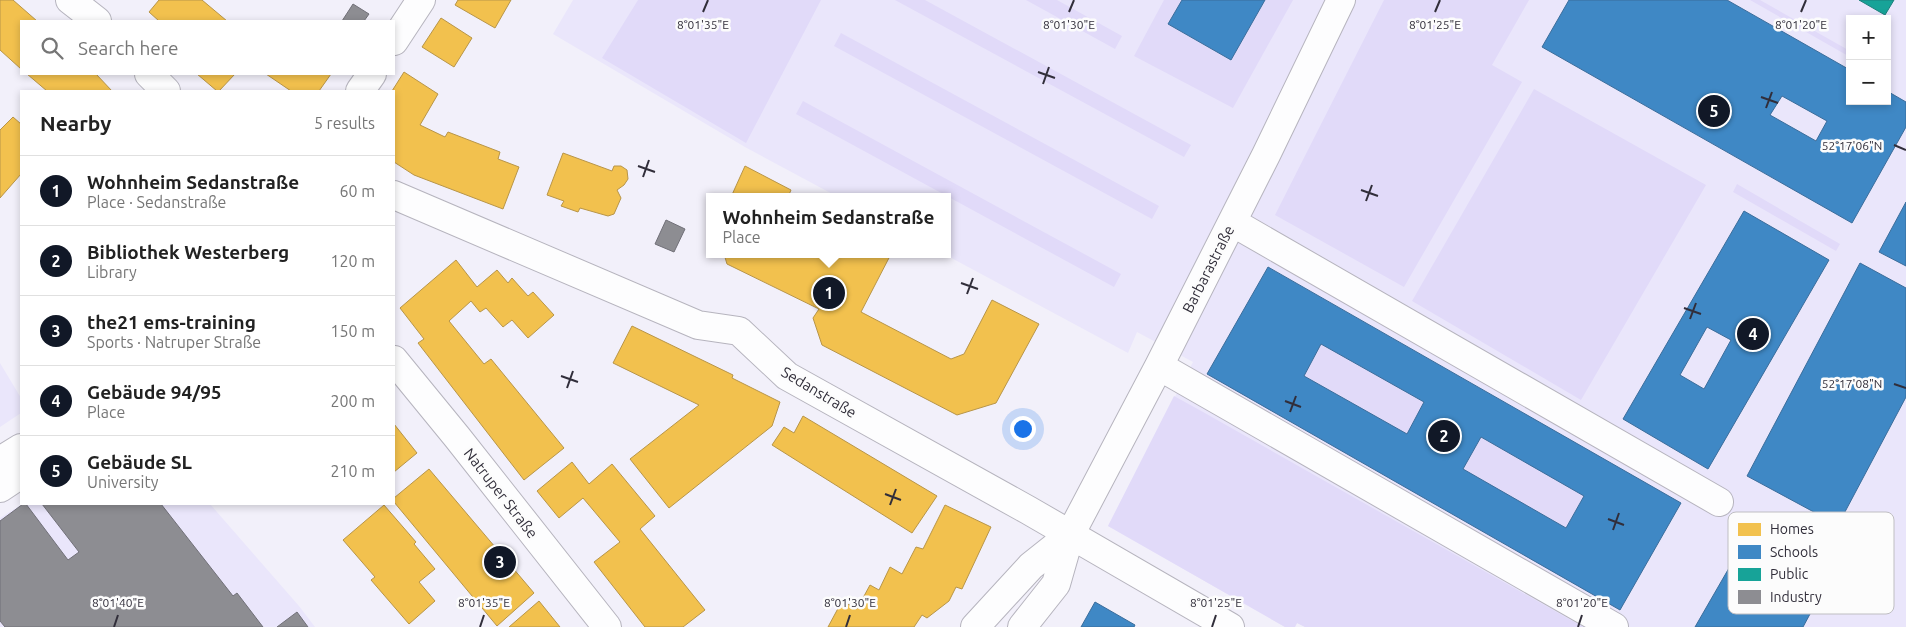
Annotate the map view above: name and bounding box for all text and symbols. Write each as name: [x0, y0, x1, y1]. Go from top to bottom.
map controls: [1846, 15, 1891, 105]
button: +: [1846, 15, 1891, 60]
text: 8°01'35"E: [677, 18, 729, 31]
text: 8°01'30"E: [1043, 18, 1095, 31]
text: 8°01'25"E: [1409, 18, 1461, 31]
text: 8°01'20"E: [1775, 18, 1827, 31]
search box: [20, 20, 395, 75]
icon: search: [38, 34, 66, 62]
text: Search here: [78, 37, 178, 59]
button: −: [1846, 60, 1891, 105]
pin: 5: [1698, 92, 1730, 130]
text: Nearby: [40, 111, 111, 135]
text: 5 results: [314, 114, 375, 132]
text: 52°17'06"N: [1822, 139, 1882, 152]
text: Wohnheim Sedanstraße: [87, 171, 299, 193]
text: 1: [51, 182, 61, 200]
text: 60 m: [339, 182, 375, 200]
text: Place · Sedanstraße: [87, 193, 226, 211]
popup: [706, 193, 951, 258]
text: Wohnheim Sedanstraße: [722, 206, 935, 228]
street label: Barbarastraße: [1179, 222, 1237, 316]
text: Place: [722, 228, 761, 246]
text: Bibliothek Westerberg: [87, 241, 289, 263]
text: 2: [51, 252, 61, 270]
text: 120 m: [330, 252, 375, 270]
text: Library: [87, 263, 137, 281]
pin: 1: [813, 274, 845, 312]
text: the21 ems-training: [87, 311, 256, 333]
pin: 4: [1737, 315, 1769, 353]
text: 3: [51, 322, 61, 340]
text: 150 m: [330, 322, 375, 340]
text: Sports · Natruper Straße: [87, 333, 261, 351]
street label: Sedanstraße: [778, 363, 860, 421]
text: 52°17'08"N: [1822, 377, 1882, 390]
text: Gebäude 94/95: [87, 381, 222, 403]
text: 4: [51, 392, 61, 410]
text: 200 m: [330, 392, 375, 410]
text: Place: [87, 403, 125, 421]
your location: [1010, 416, 1036, 442]
pin: 2: [1428, 417, 1460, 455]
street label: Natruper Straße: [461, 445, 541, 541]
text: Gebäude SL: [87, 451, 192, 473]
text: 5: [51, 462, 61, 480]
text: 210 m: [330, 462, 375, 480]
text: University: [87, 473, 158, 491]
legend: [1728, 512, 1894, 614]
text: Homes: [1770, 521, 1814, 537]
pin: 3: [484, 543, 516, 581]
text: Schools: [1770, 544, 1818, 560]
text: Public: [1770, 566, 1809, 582]
text: Industry: [1770, 589, 1822, 605]
text: 8°01'40"E: [92, 596, 144, 609]
text: 8°01'35"E: [458, 596, 510, 609]
text: 8°01'30"E: [824, 596, 876, 609]
text: 8°01'25"E: [1190, 596, 1242, 609]
text: 8°01'20"E: [1556, 596, 1608, 609]

